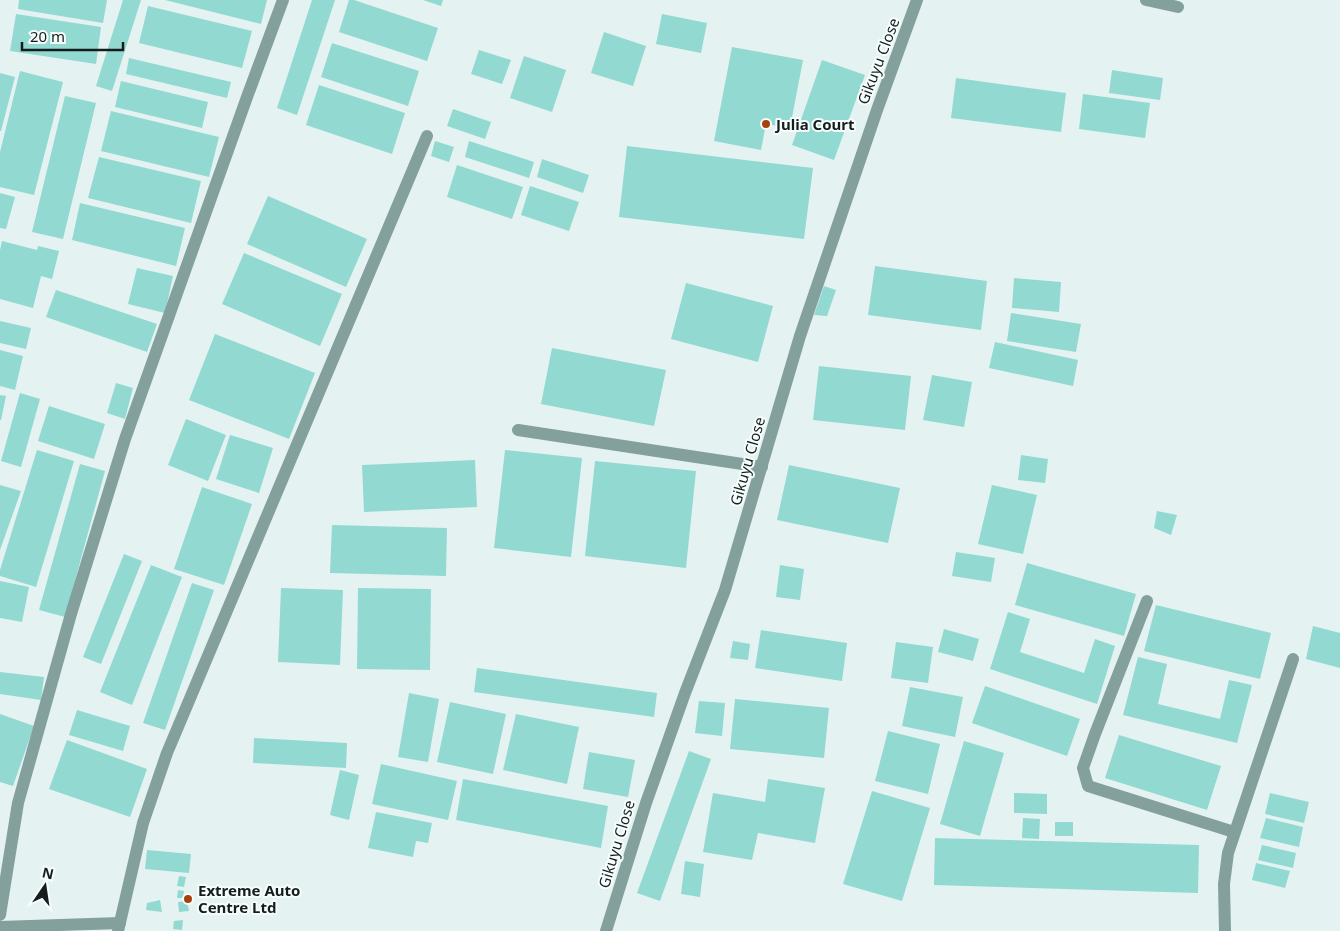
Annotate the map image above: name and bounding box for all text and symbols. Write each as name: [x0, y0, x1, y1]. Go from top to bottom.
street label: Gikuyu Close: [852, 15, 904, 107]
scale bar: [22, 20, 124, 52]
text: 20 m: [30, 26, 65, 46]
place label: Julia Court: [774, 114, 855, 134]
marker: Julia Court: [760, 118, 772, 130]
street label: Gikuyu Close: [725, 415, 769, 507]
street label: Gikuyu Close: [593, 798, 639, 890]
north arrow: [20, 861, 70, 911]
text: N: [40, 862, 56, 883]
place label: Extreme Auto Centre Ltd: [198, 880, 300, 917]
marker: Extreme Auto Centre Ltd: [182, 893, 194, 905]

